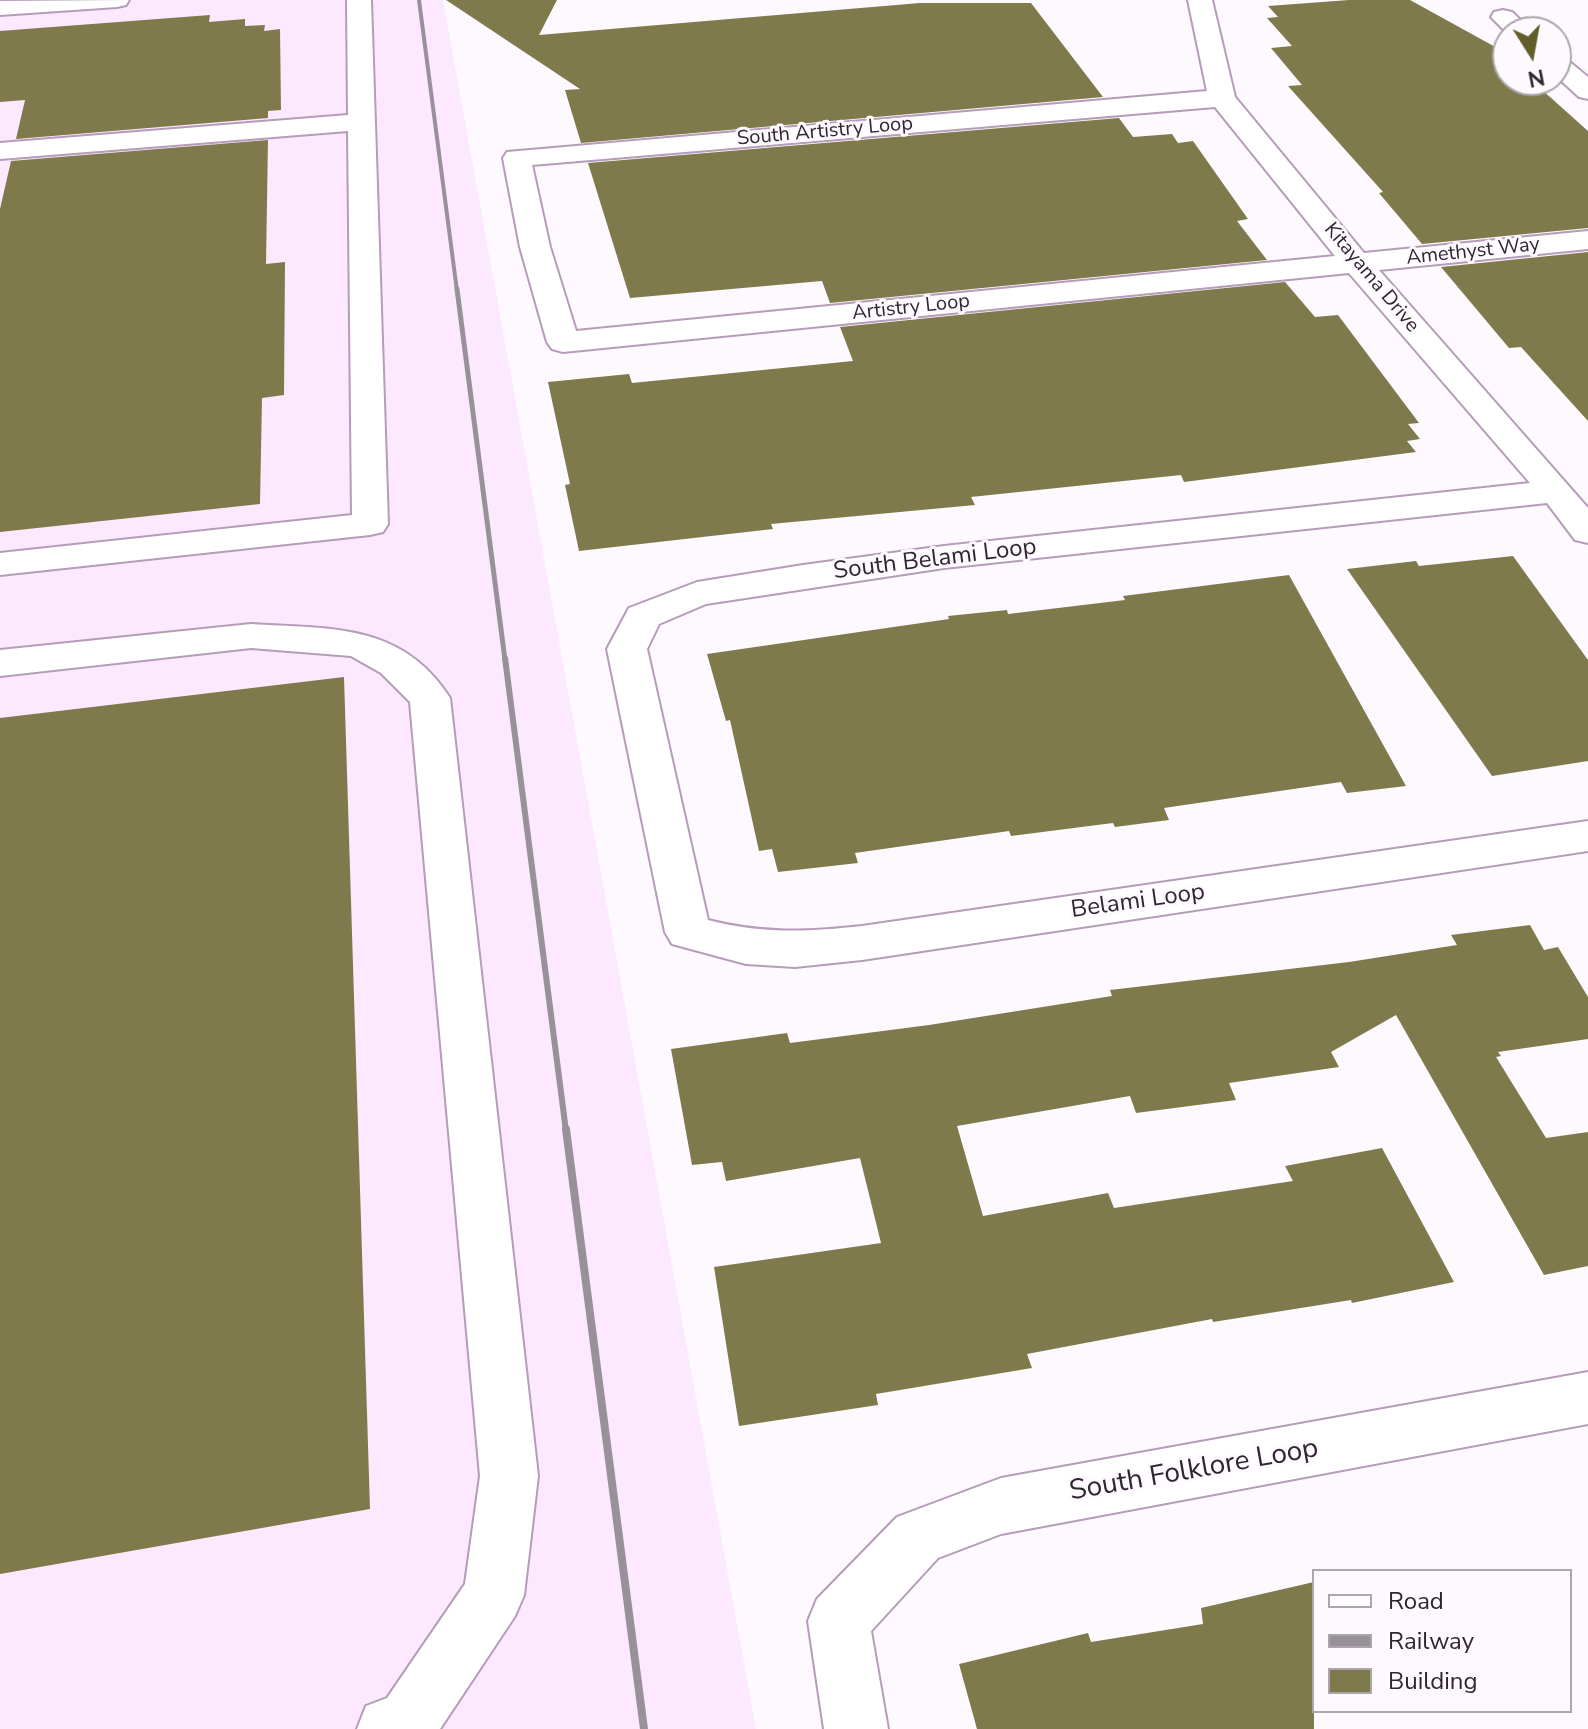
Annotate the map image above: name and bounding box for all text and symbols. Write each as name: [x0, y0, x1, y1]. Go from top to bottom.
north arrow: [1492, 16, 1572, 96]
text: N: [1525, 61, 1547, 94]
street label: South Artistry Loop: [736, 112, 914, 152]
street label: Kitayama Drive: [1318, 218, 1424, 338]
street label: Amethyst Way: [1405, 233, 1541, 271]
street label: Artistry Loop: [851, 290, 971, 326]
street label: South Belami Loop: [832, 533, 1038, 587]
street label: Belami Loop: [1069, 878, 1207, 926]
street label: South Folklore Loop: [1067, 1433, 1321, 1509]
legend: [1312, 1569, 1572, 1713]
text: Road: [1388, 1585, 1444, 1617]
text: Railway: [1388, 1625, 1474, 1657]
text: Building: [1388, 1665, 1478, 1697]

